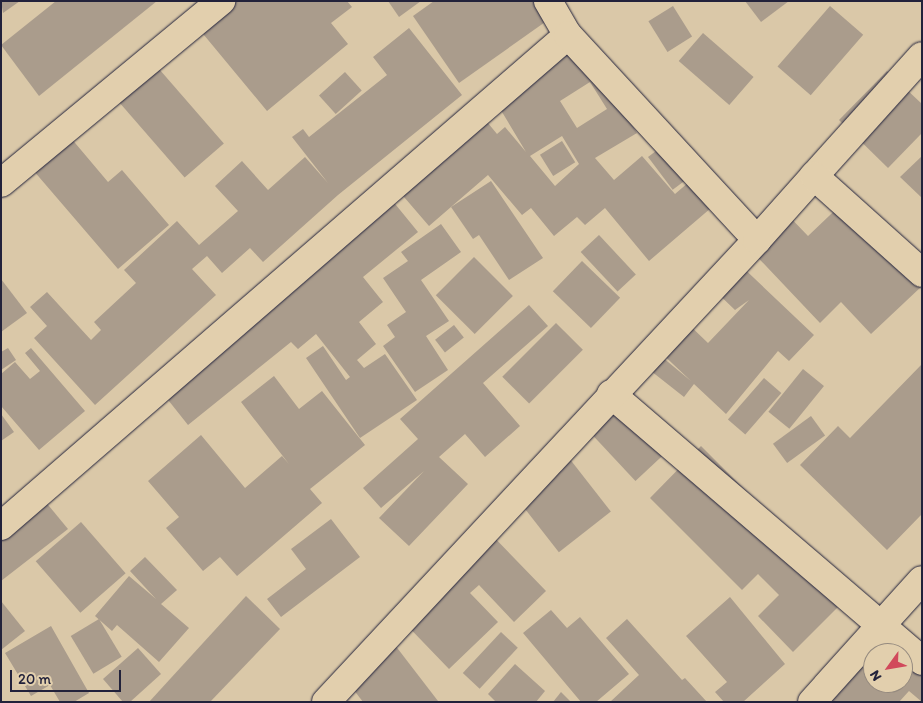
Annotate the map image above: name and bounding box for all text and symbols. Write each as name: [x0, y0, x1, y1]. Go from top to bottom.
north arrow: [863, 643, 913, 693]
scale bar: [12, 660, 124, 692]
text: N: [866, 667, 885, 684]
text: 20 m: [18, 670, 51, 688]

